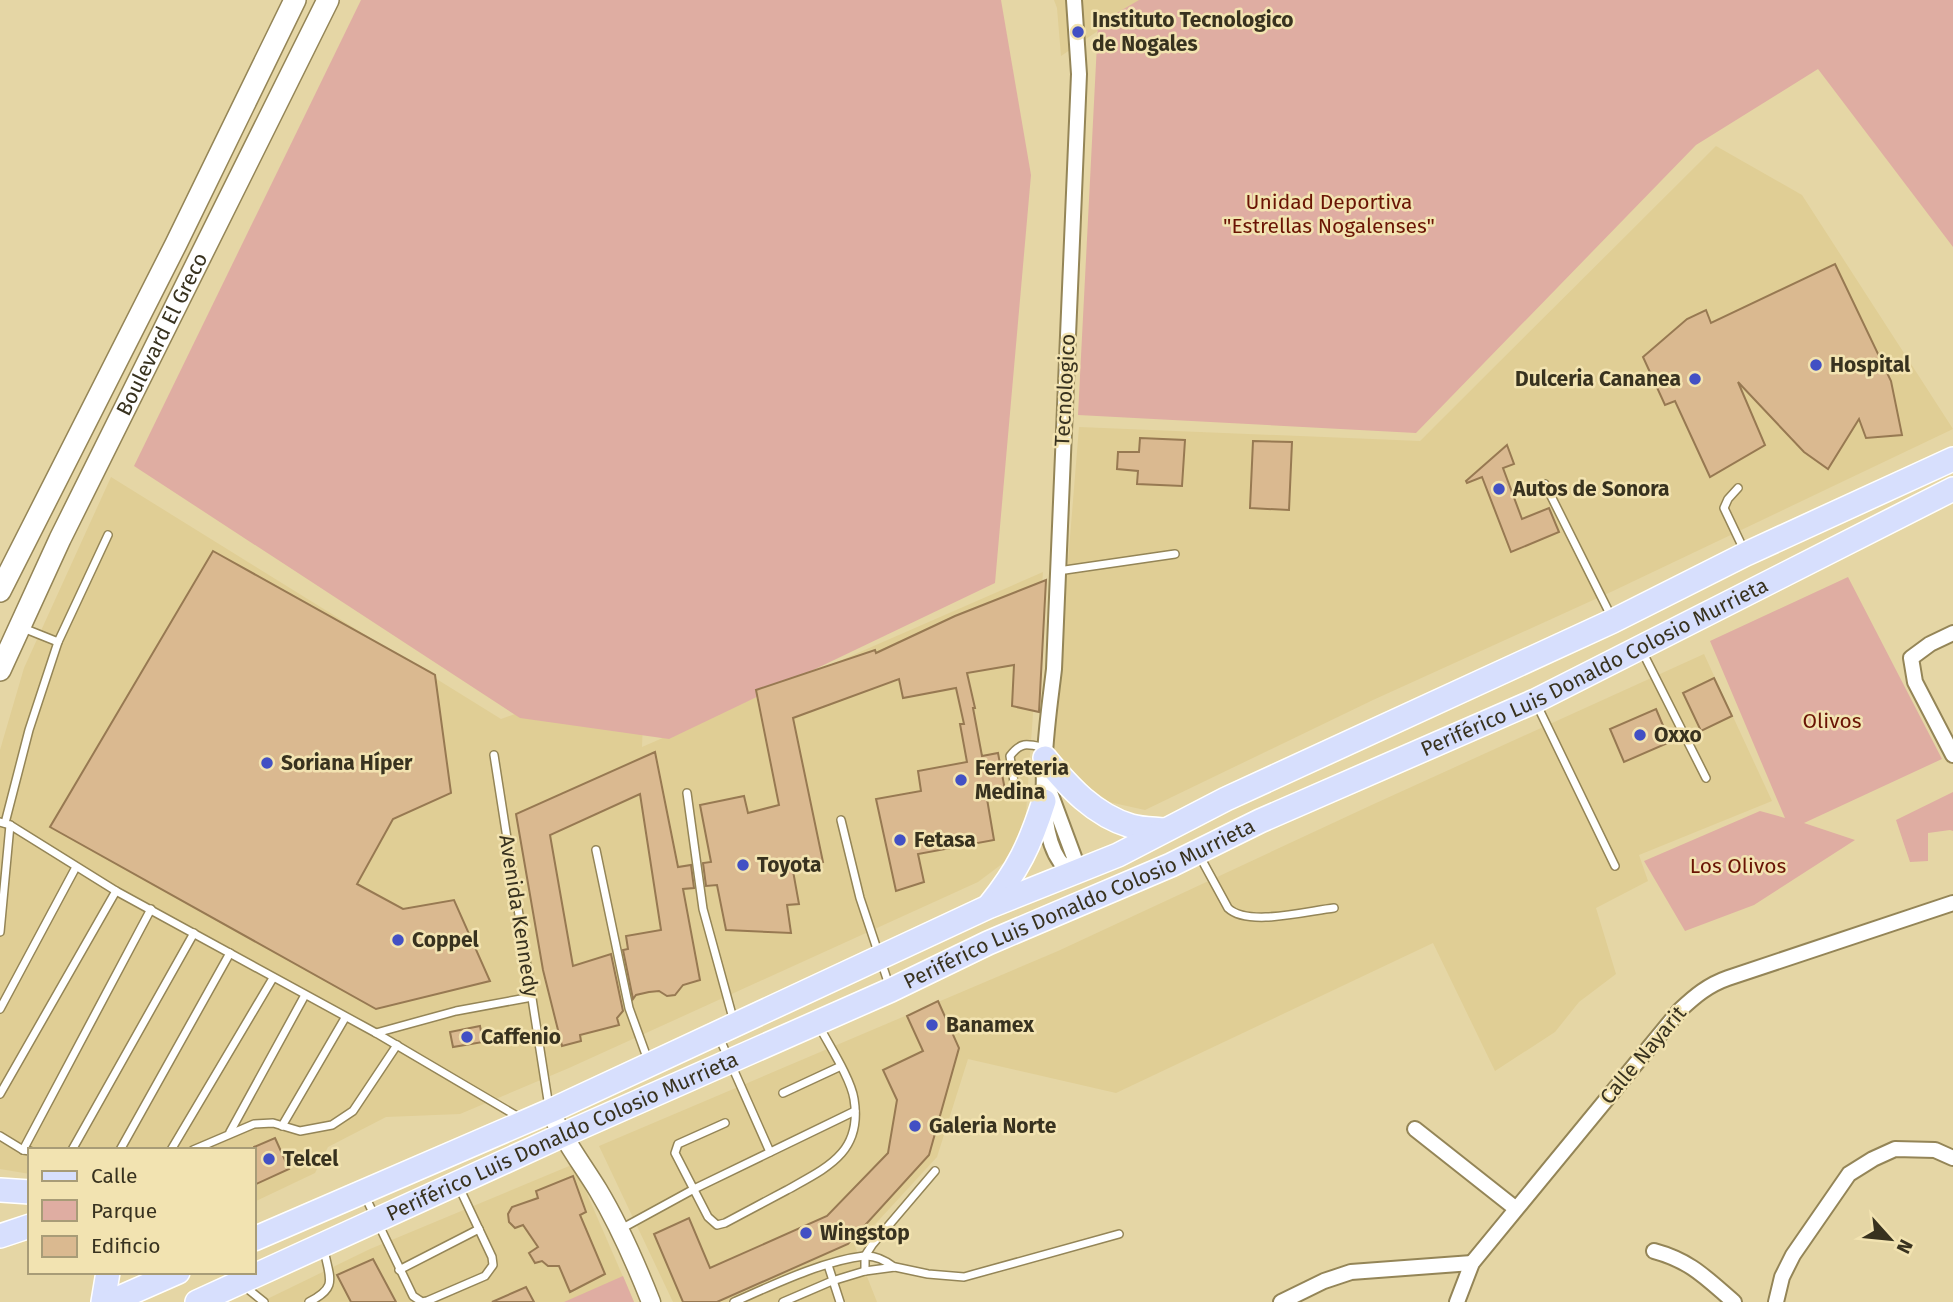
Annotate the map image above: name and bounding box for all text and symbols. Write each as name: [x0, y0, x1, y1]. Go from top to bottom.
place label: Instituto Tecnologico de Nogales: [1092, 7, 1294, 57]
marker: Instituto Tecnologico de Nogales: [1070, 24, 1086, 40]
park label: Unidad Deportiva "Estrellas Nogalenses": [1223, 189, 1435, 239]
street label: Boulevard El Greco: [110, 248, 213, 420]
street label: Tecnologico: [1049, 333, 1081, 447]
place label: Hospital: [1830, 352, 1911, 378]
marker: Hospital: [1808, 357, 1824, 373]
place label: Dulceria Cananea: [1515, 366, 1681, 392]
marker: Dulceria Cananea: [1687, 371, 1703, 387]
place label: Autos de Sonora: [1512, 476, 1670, 502]
marker: Autos de Sonora: [1491, 481, 1507, 497]
street label: Periférico Luis Donaldo Colosio Murrieta: [1417, 572, 1772, 762]
park label: Olivos: [1803, 708, 1862, 734]
place label: Oxxo: [1654, 722, 1702, 748]
marker: Oxxo: [1632, 727, 1648, 743]
place label: Soriana Híper: [281, 750, 413, 776]
marker: Soriana Híper: [259, 755, 275, 771]
place label: Ferreteria Medina: [975, 755, 1069, 805]
marker: Ferreteria Medina: [953, 772, 969, 788]
street label: Periférico Luis Donaldo Colosio Murrieta: [899, 813, 1259, 995]
place label: Fetasa: [914, 827, 976, 853]
marker: Fetasa: [892, 832, 908, 848]
street label: Avenida Kennedy: [493, 833, 545, 1000]
place label: Toyota: [757, 852, 822, 878]
park label: Los Olivos: [1690, 853, 1786, 879]
marker: Toyota: [735, 857, 751, 873]
place label: Coppel: [412, 927, 480, 953]
marker: Coppel: [390, 932, 406, 948]
street label: Calle Nayarit: [1594, 1000, 1692, 1109]
place label: Banamex: [946, 1012, 1034, 1038]
marker: Banamex: [924, 1017, 940, 1033]
place label: Caffenio: [481, 1024, 561, 1050]
marker: Caffenio: [459, 1029, 475, 1045]
street label: Periférico Luis Donaldo Colosio Murrieta: [382, 1046, 742, 1227]
place label: Galeria Norte: [929, 1113, 1057, 1139]
marker: Galeria Norte: [907, 1118, 923, 1134]
place label: Telcel: [283, 1146, 339, 1172]
legend: [28, 1148, 256, 1274]
marker: Telcel: [261, 1151, 277, 1167]
text: Calle: [91, 1163, 137, 1189]
text: Parque: [91, 1198, 157, 1224]
north arrow: [1855, 1204, 1925, 1274]
place label: Wingstop: [820, 1220, 910, 1246]
marker: Wingstop: [798, 1225, 814, 1241]
text: Edificio: [91, 1233, 161, 1259]
text: N: [1892, 1236, 1918, 1257]

